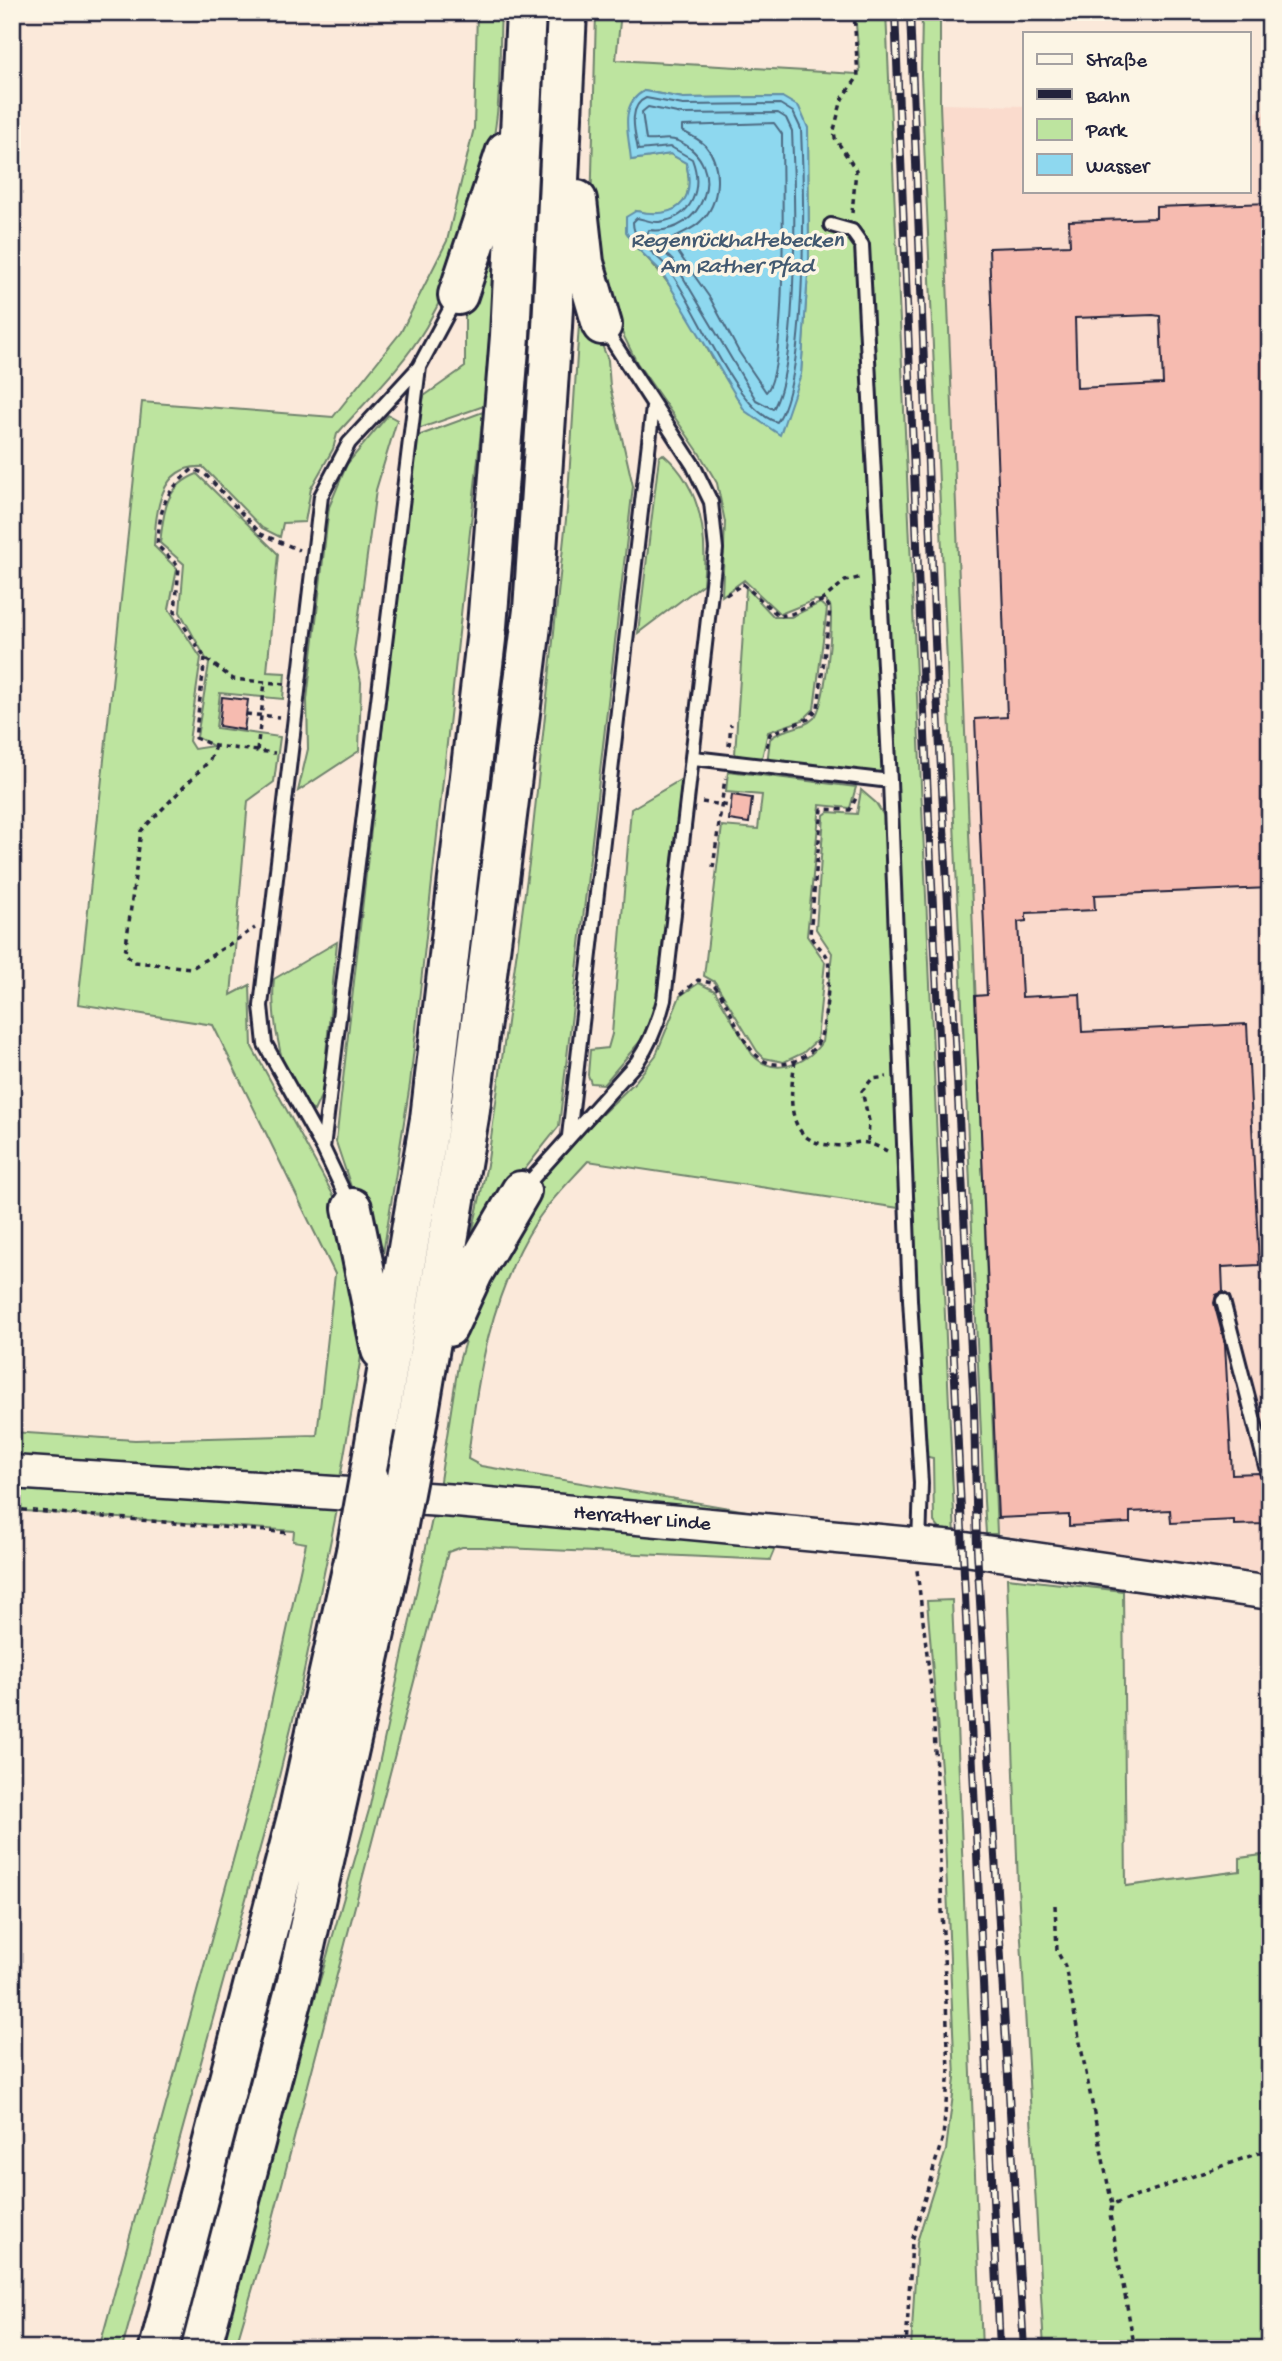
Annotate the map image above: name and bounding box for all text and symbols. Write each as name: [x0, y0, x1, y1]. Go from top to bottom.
legend: [1023, 32, 1250, 192]
text: Straße: [1086, 50, 1148, 75]
text: Bahn: [1085, 86, 1130, 111]
text: Park: [1085, 120, 1129, 145]
text: Wasser: [1086, 156, 1151, 181]
water label: Regenrückhaltebecken Am Rather Pfad: [630, 228, 845, 281]
street label: Herrather Linde: [572, 1502, 713, 1539]

